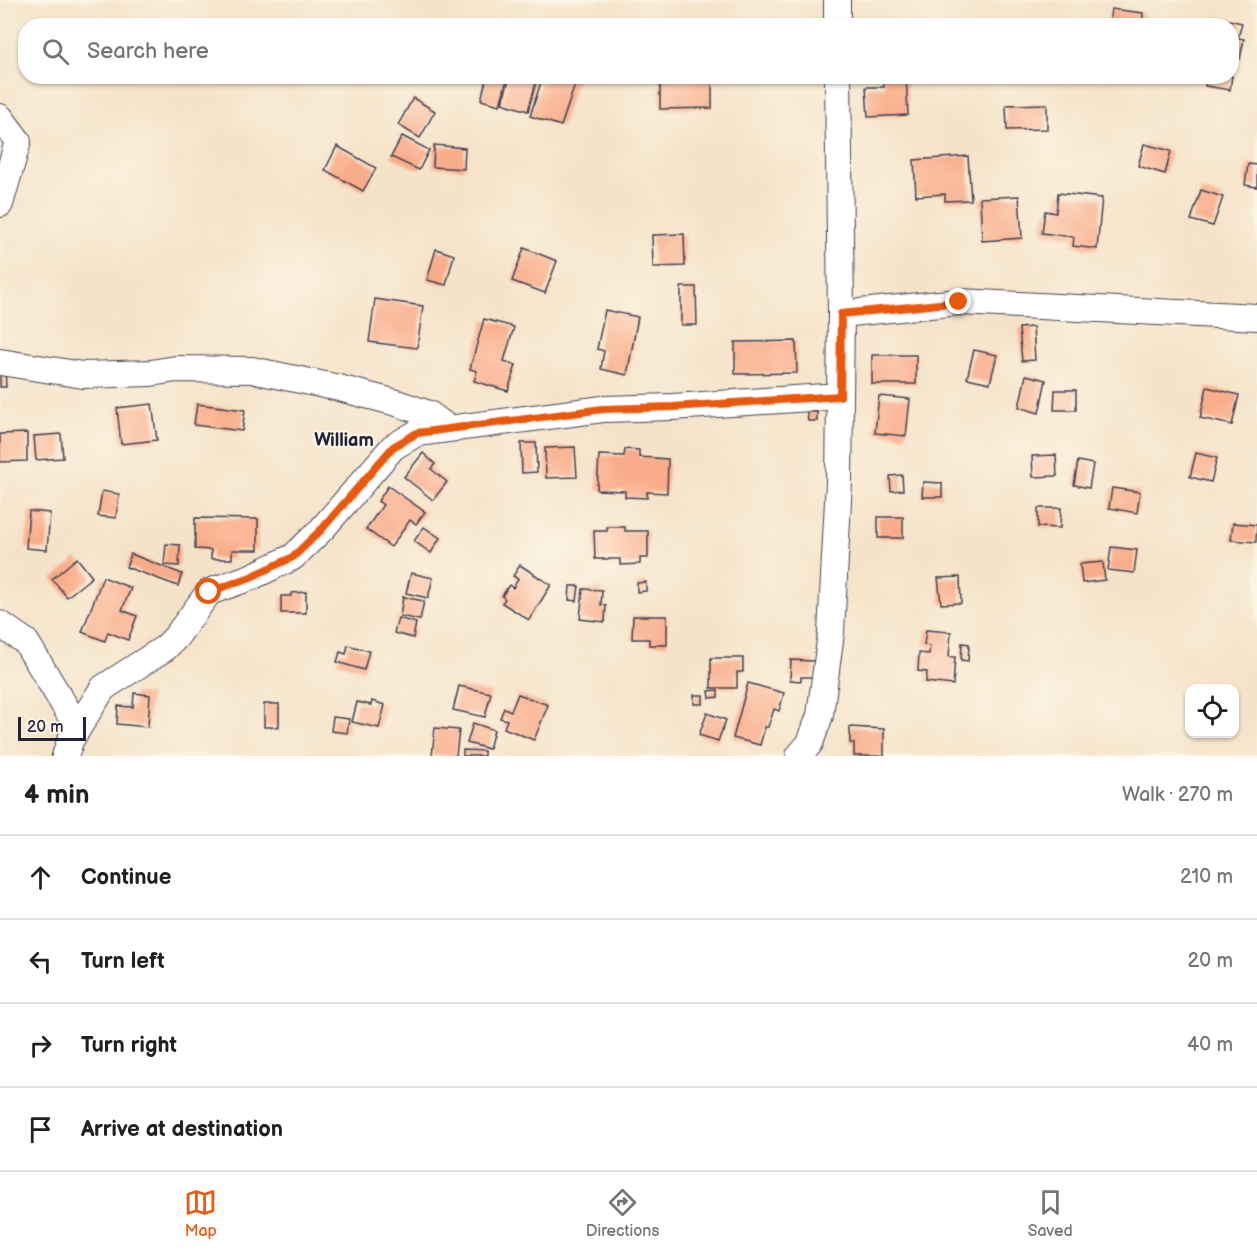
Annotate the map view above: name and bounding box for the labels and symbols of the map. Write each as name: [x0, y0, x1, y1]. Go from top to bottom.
route end: [945, 288, 971, 314]
district label: William: [314, 430, 374, 451]
route start: [195, 578, 221, 604]
scale bar: [18, 714, 86, 742]

